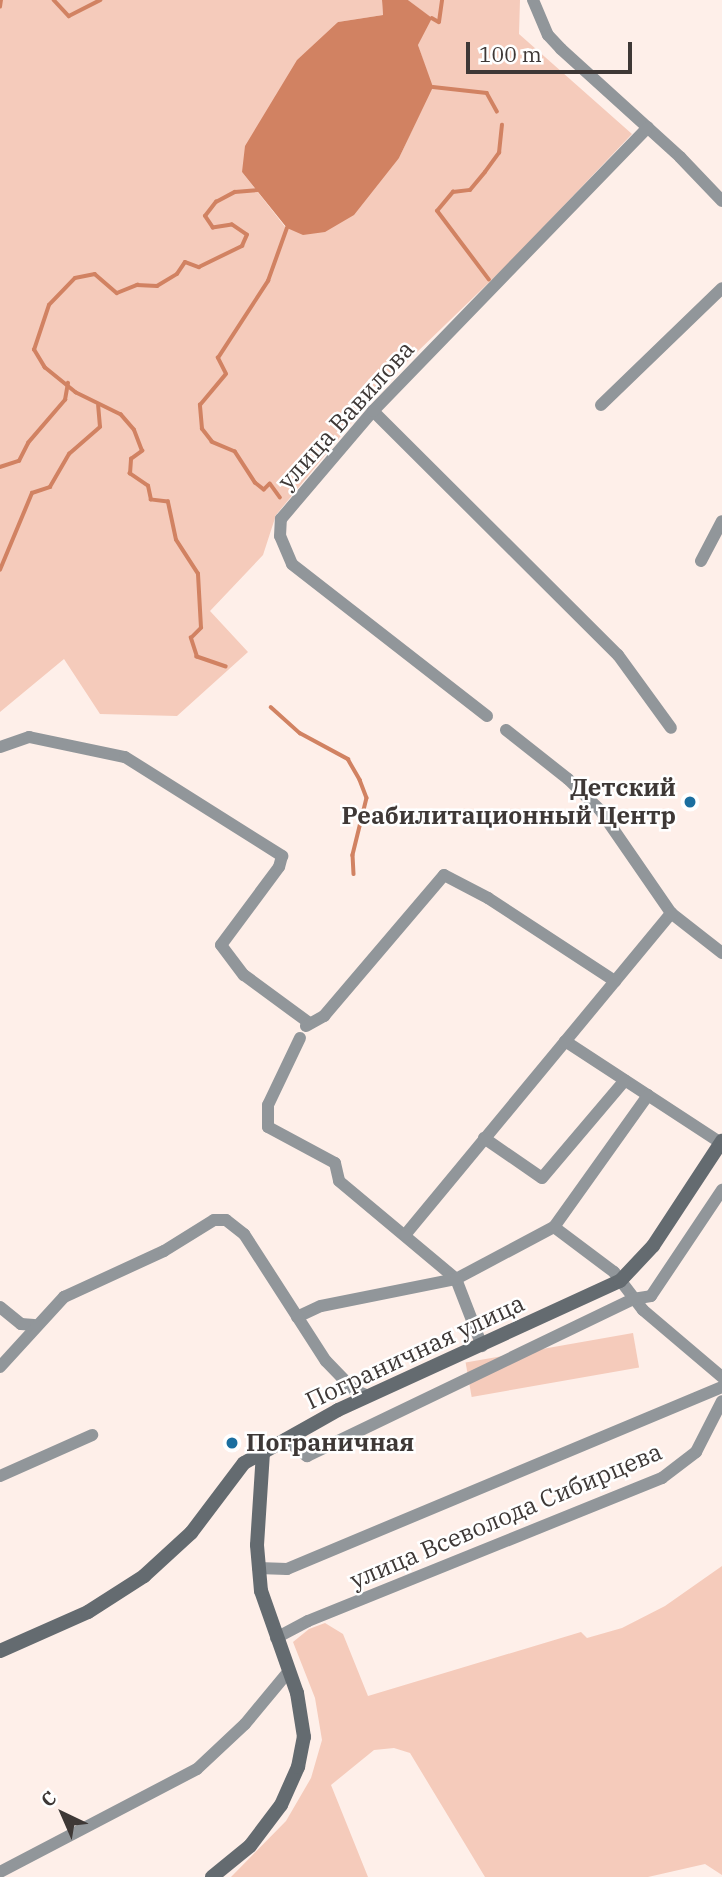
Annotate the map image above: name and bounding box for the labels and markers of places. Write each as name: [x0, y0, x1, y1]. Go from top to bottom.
place label: Детский Реабилитационный Центр: [342, 774, 676, 830]
marker: Детский Реабилитационный Центр: [682, 794, 698, 810]
place label: Пограничная: [246, 1429, 414, 1457]
marker: Пограничная: [224, 1435, 240, 1451]

